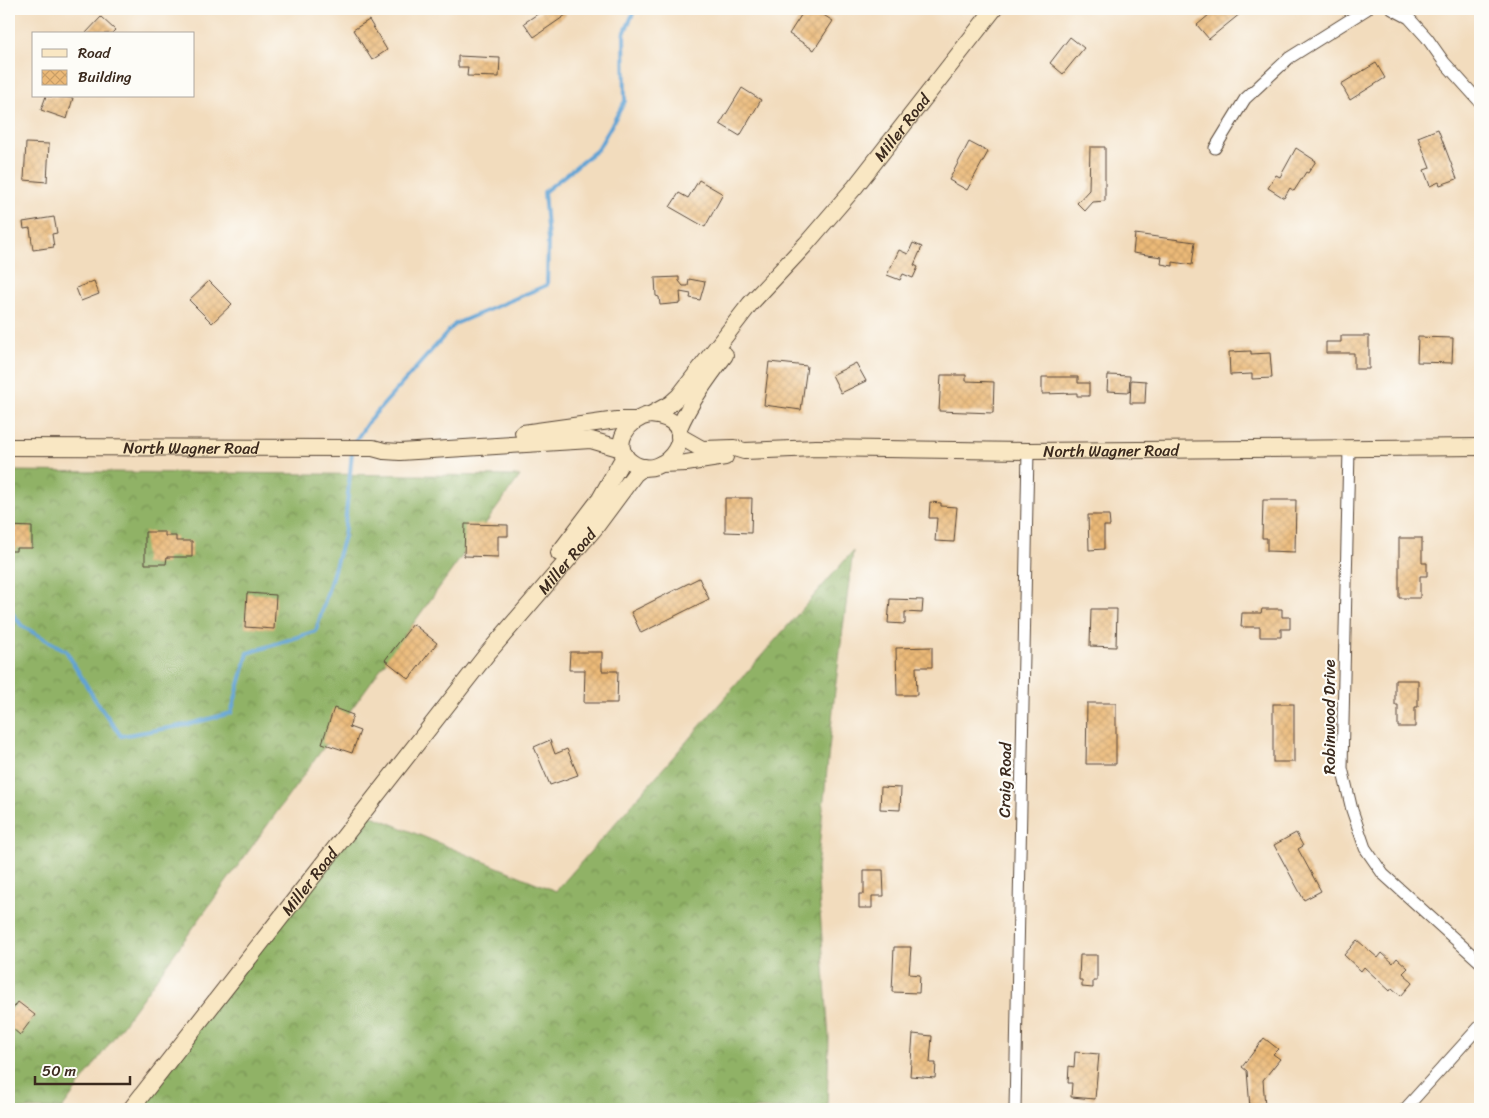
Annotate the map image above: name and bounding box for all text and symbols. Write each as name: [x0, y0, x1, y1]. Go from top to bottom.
legend: [32, 32, 195, 98]
text: Road: [78, 40, 111, 66]
text: Building: [78, 64, 132, 90]
street label: Miller Road: [866, 86, 938, 168]
street label: North Wagner Road: [123, 433, 260, 462]
street label: North Wagner Road: [1043, 435, 1180, 465]
street label: Miller Road: [530, 520, 605, 601]
street label: Robinwood Drive: [1315, 659, 1344, 775]
street label: Craig Road: [990, 741, 1020, 818]
street label: Miller Road: [273, 840, 346, 922]
scale bar: [35, 1053, 130, 1085]
text: 50 m: [42, 1058, 77, 1084]

